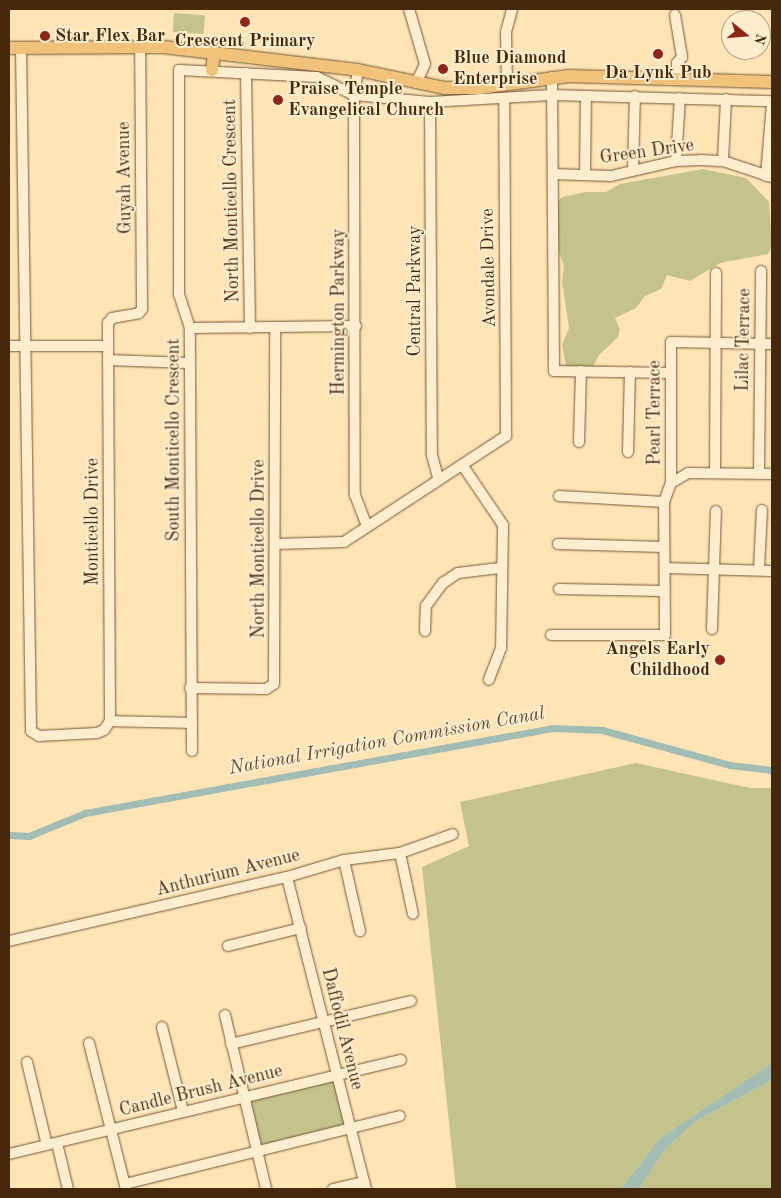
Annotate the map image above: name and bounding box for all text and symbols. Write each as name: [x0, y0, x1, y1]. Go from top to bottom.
north arrow: [721, 10, 771, 60]
marker: Crescent Primary: [239, 16, 251, 28]
place label: Star Flex Bar: [55, 25, 165, 47]
marker: Star Flex Bar: [39, 30, 51, 42]
place label: Crescent Primary: [174, 30, 316, 52]
text: N: [751, 32, 768, 46]
place label: Blue Diamond Enterprise: [453, 48, 567, 90]
marker: Da Lynk Pub: [652, 48, 664, 60]
place label: Da Lynk Pub: [605, 62, 711, 84]
marker: Blue Diamond Enterprise: [437, 63, 449, 75]
place label: Praise Temple Evangelical Church: [288, 79, 444, 122]
marker: Praise Temple Evangelical Church: [272, 94, 284, 106]
street label: North Monticello Crescent: [219, 99, 245, 303]
street label: Guyah Avenue: [113, 122, 137, 234]
street label: Green Drive: [599, 135, 695, 169]
street label: Avondale Drive: [477, 208, 501, 328]
street label: Central Parkway: [404, 225, 426, 357]
street label: Hermington Parkway: [328, 228, 350, 396]
street label: Lilac Terrace: [732, 288, 756, 392]
street label: South Monticello Crescent: [163, 338, 185, 542]
street label: Pearl Terrace: [644, 360, 666, 466]
street label: Monticello Drive: [82, 458, 104, 586]
street label: North Monticello Drive: [248, 459, 270, 639]
place label: Angels Early Childhood: [605, 639, 710, 682]
marker: Angels Early Childhood: [714, 654, 726, 666]
water label: National Irrigation Commission Canal: [227, 703, 547, 781]
street label: Anthurium Avenue: [154, 845, 302, 901]
street label: Daffodil Avenue: [316, 966, 368, 1092]
street label: Candle Brush Avenue: [117, 1060, 285, 1122]

